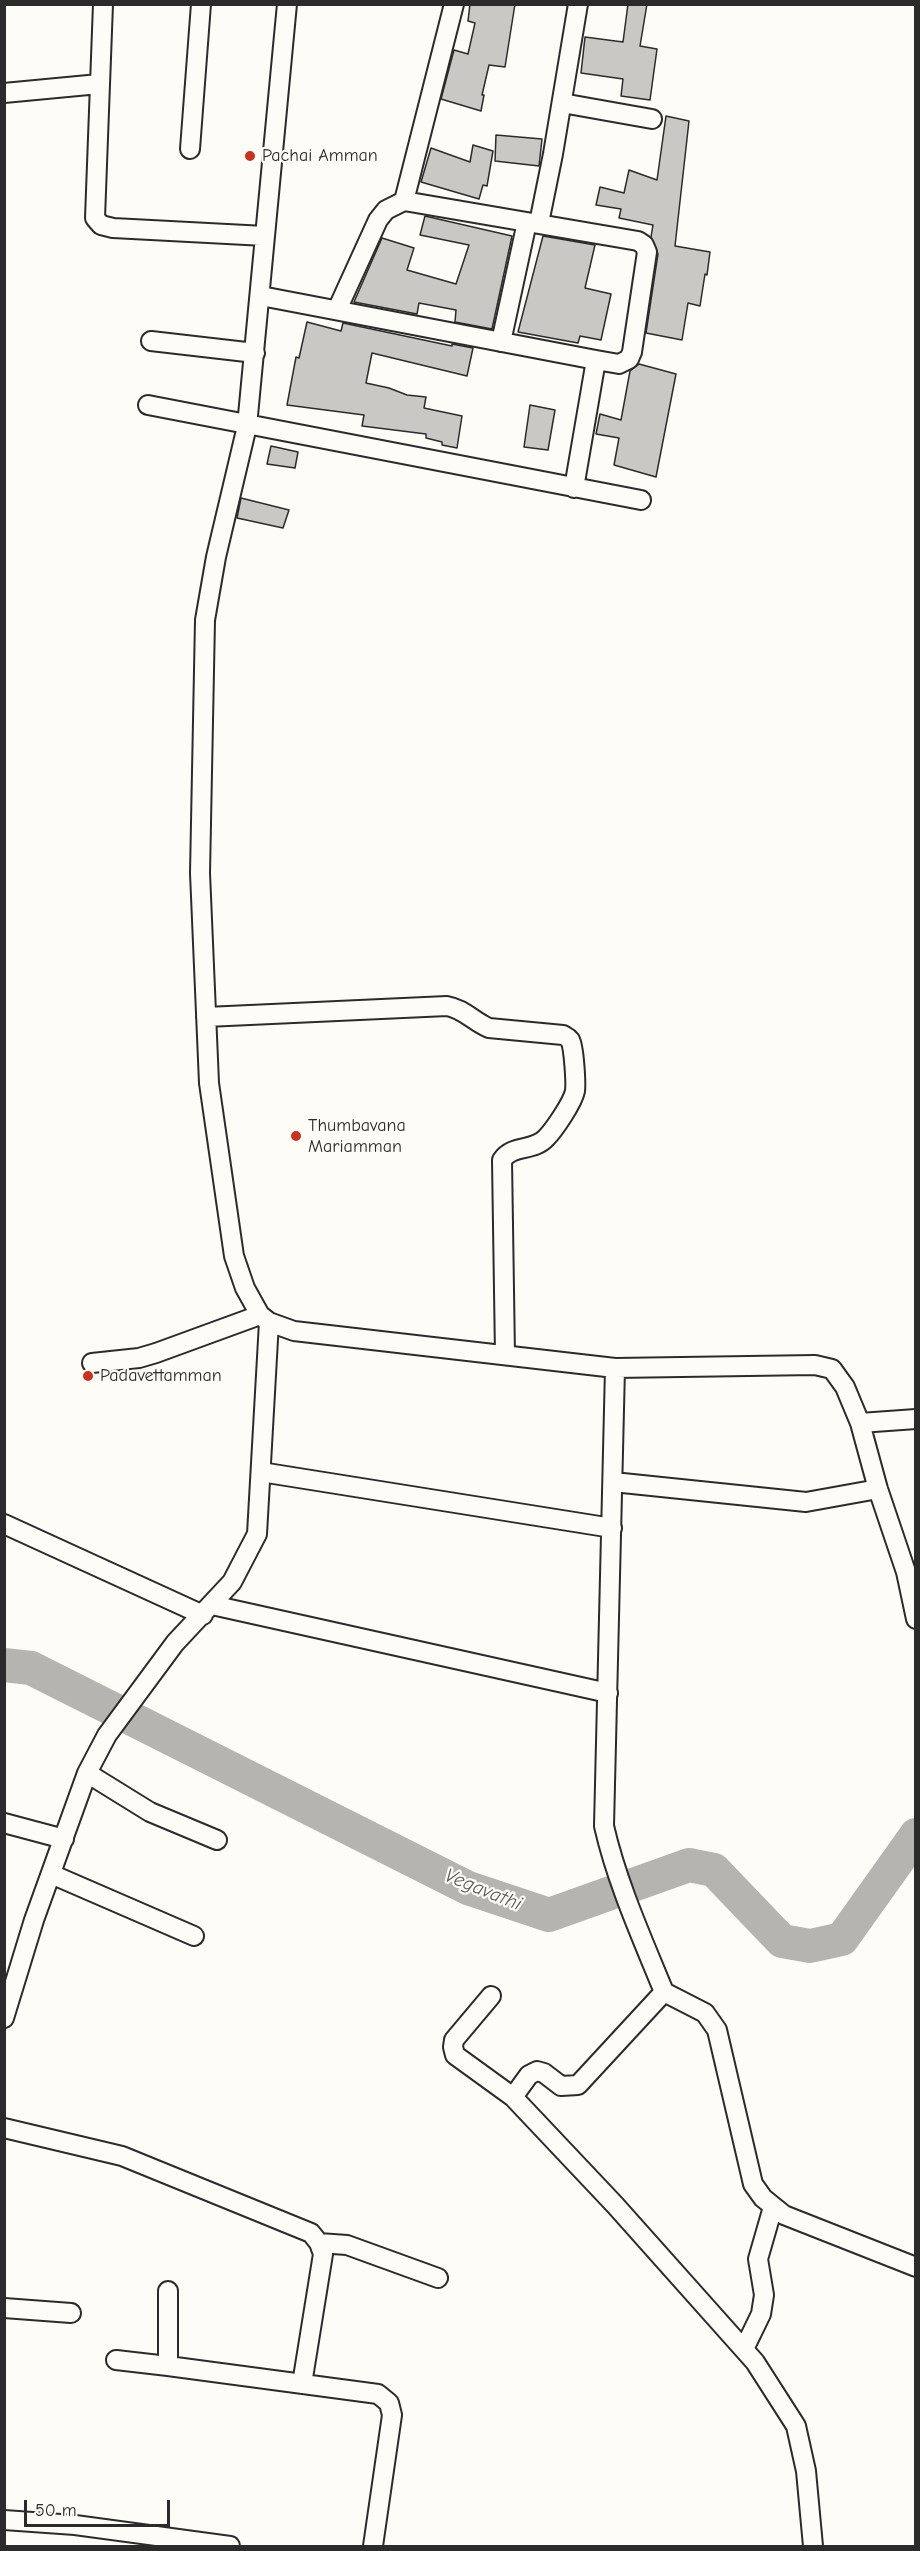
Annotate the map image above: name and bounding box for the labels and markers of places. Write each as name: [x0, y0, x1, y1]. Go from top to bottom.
place label: Pachai Amman: [262, 145, 378, 167]
marker: Pachai Amman: [243, 149, 257, 163]
place label: Thumbavana Mariamman: [308, 1115, 406, 1158]
marker: Thumbavana Mariamman: [289, 1129, 303, 1143]
place label: Padavettamman: [100, 1365, 222, 1387]
marker: Padavettamman: [81, 1369, 95, 1383]

